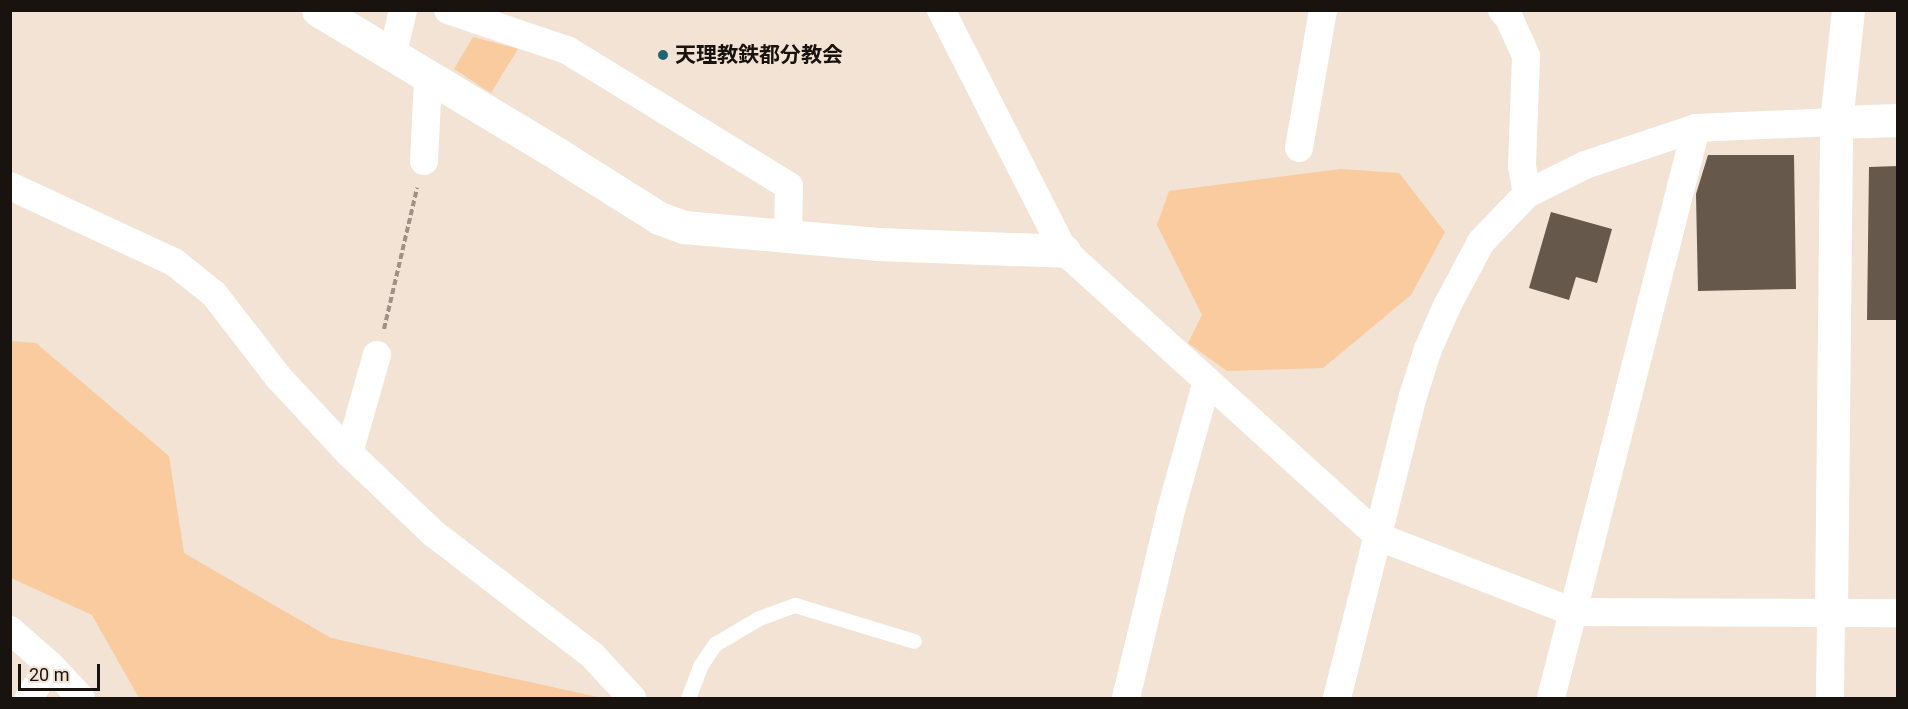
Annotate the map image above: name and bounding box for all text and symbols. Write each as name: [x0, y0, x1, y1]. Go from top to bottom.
place label: 天理教鉄都分教会: [675, 42, 843, 68]
marker: 天理教鉄都分教会: [656, 48, 670, 62]
scale bar: [21, 652, 104, 690]
text: 20 m: [29, 664, 69, 685]

